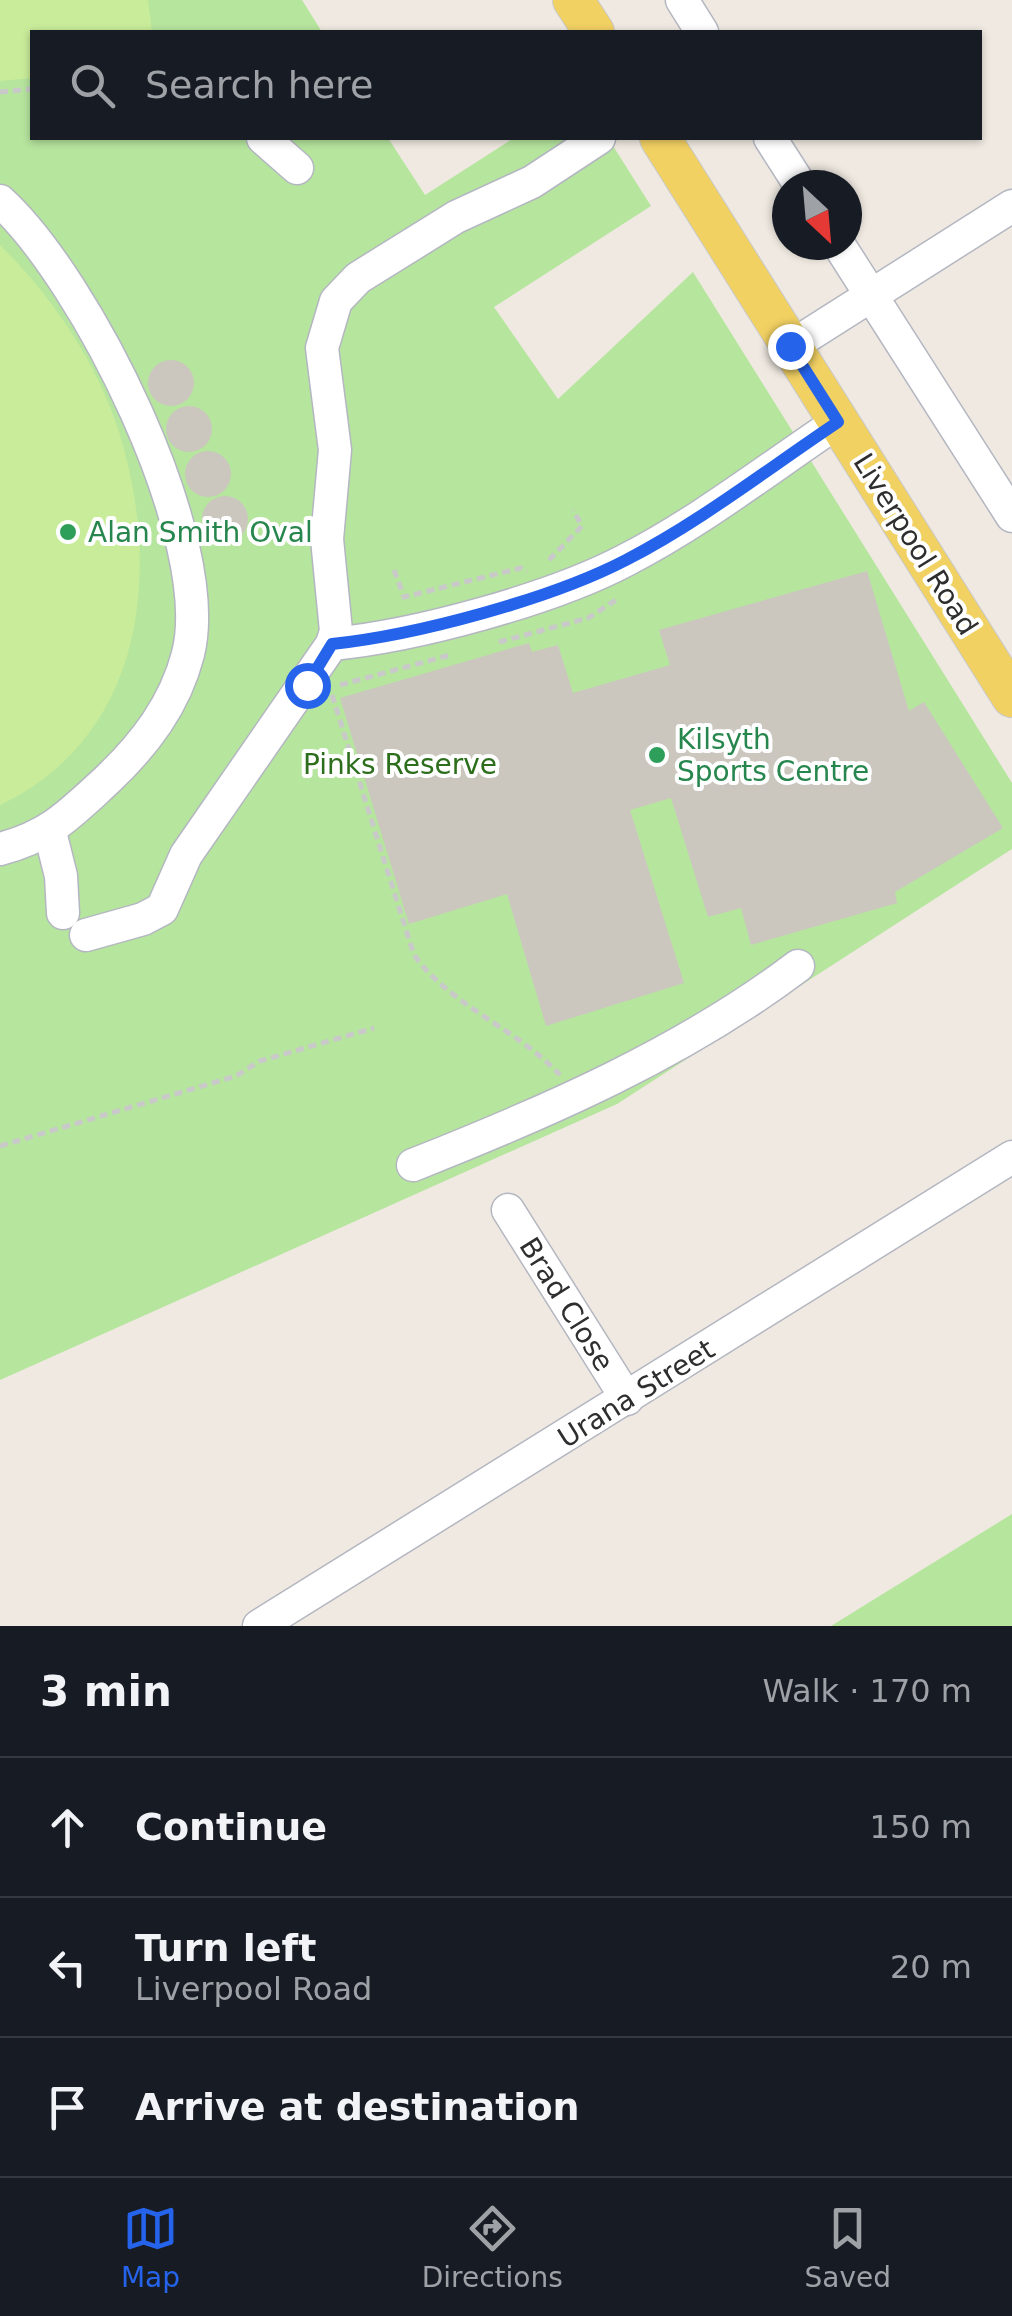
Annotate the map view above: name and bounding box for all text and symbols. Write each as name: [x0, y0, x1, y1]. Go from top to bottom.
search box: [30, 30, 982, 140]
icon: search: [65, 58, 120, 113]
text: Search here: [145, 63, 373, 107]
north arrow: [772, 170, 862, 260]
route end: [768, 324, 814, 370]
street label: Liverpool Road: [847, 447, 985, 641]
place label: Alan Smith Oval: [88, 516, 313, 549]
marker: Alan Smith Oval: [57, 521, 79, 543]
route start: [285, 663, 331, 709]
place label: Kilsyth Sports Centre: [677, 723, 869, 788]
marker: Kilsyth Sports Centre: [646, 744, 668, 766]
park label: Pinks Reserve: [303, 748, 497, 781]
street label: Brad Close: [513, 1232, 621, 1377]
street label: Urana Street: [552, 1332, 721, 1455]
text: 3 min: [40, 1667, 172, 1716]
text: Walk · 170 m: [762, 1672, 972, 1710]
icon: ahead: [40, 1800, 95, 1855]
text: Continue: [135, 1805, 327, 1849]
text: 150 m: [870, 1808, 972, 1846]
text: Turn left: [135, 1926, 316, 1970]
icon: left: [40, 1940, 95, 1995]
text: 20 m: [890, 1948, 972, 1986]
text: Liverpool Road: [135, 1970, 372, 2008]
icon: arrive: [40, 2080, 95, 2135]
text: Arrive at destination: [135, 2085, 580, 2129]
tab: Map: [121, 2201, 180, 2294]
tab: Directions: [422, 2201, 563, 2294]
tab: Saved: [805, 2201, 891, 2294]

